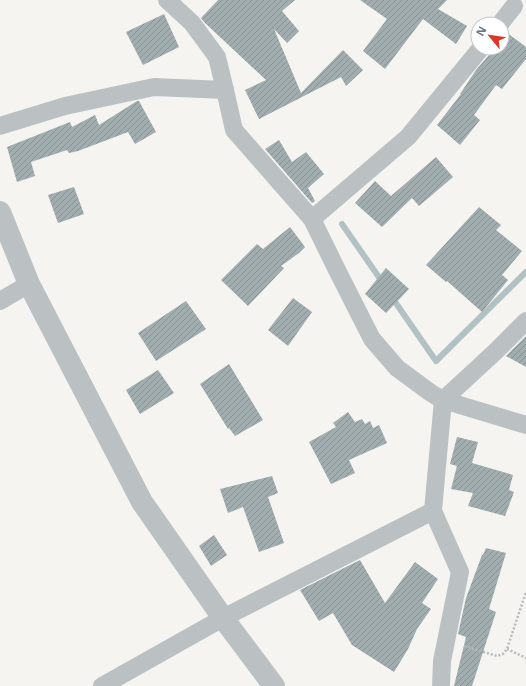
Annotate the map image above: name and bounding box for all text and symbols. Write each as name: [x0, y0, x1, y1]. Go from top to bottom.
north arrow: [470, 16, 510, 56]
text: N: [472, 23, 490, 38]

